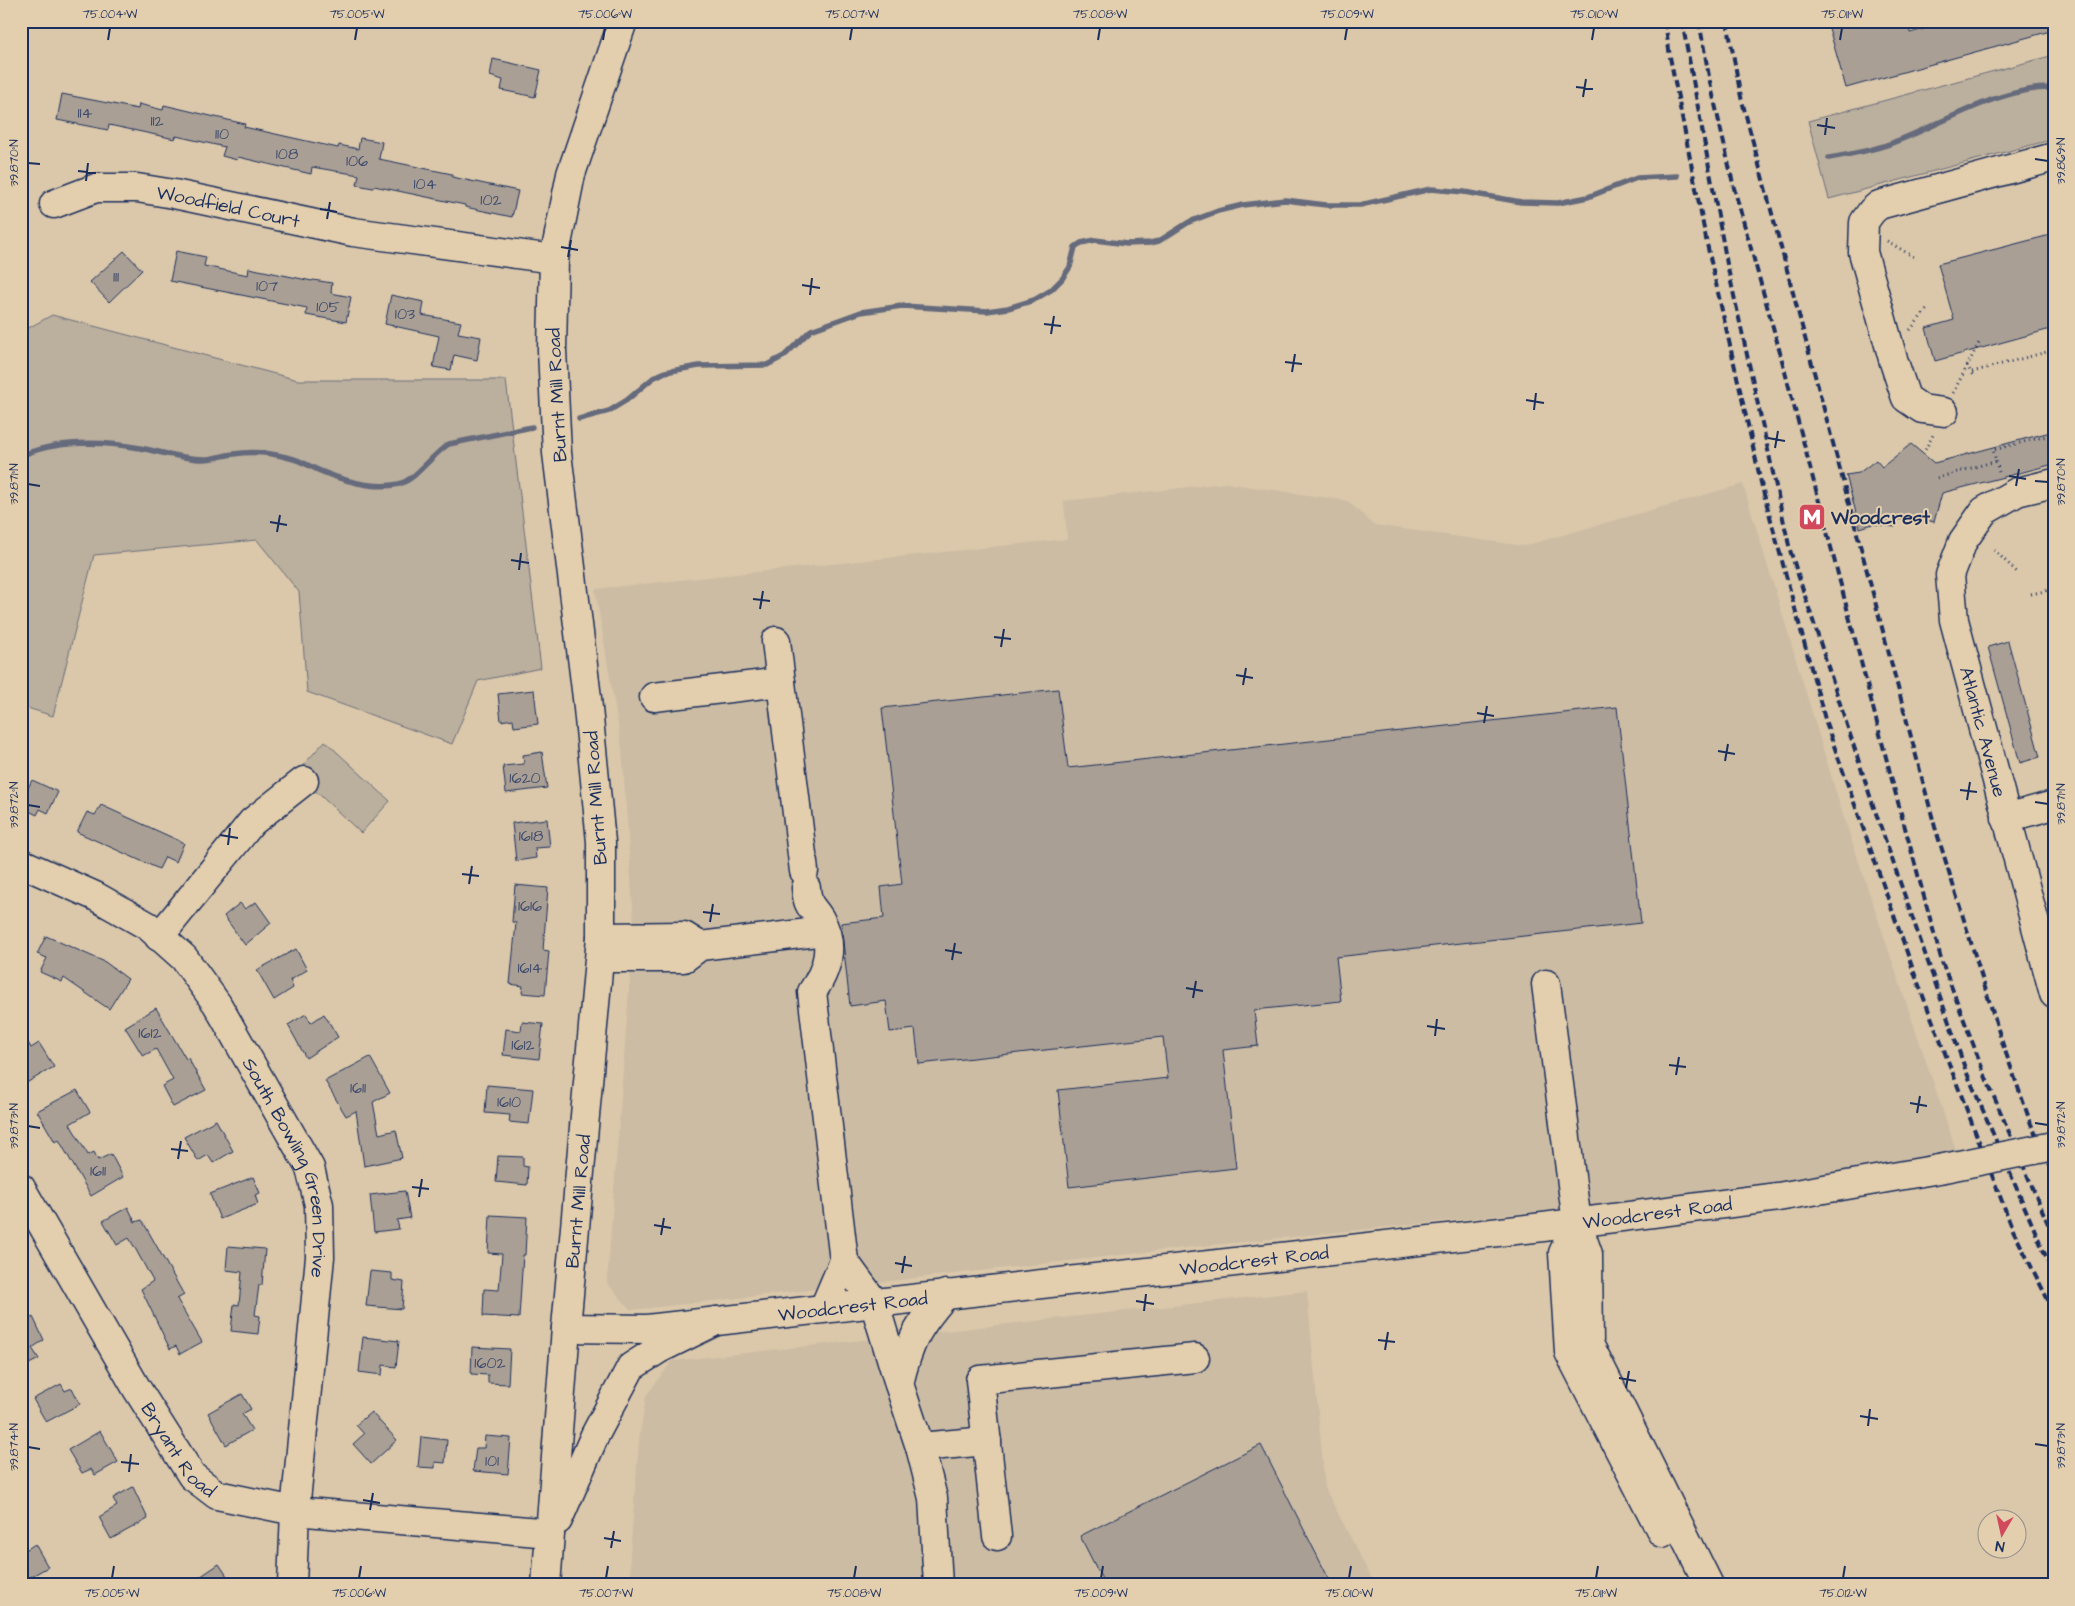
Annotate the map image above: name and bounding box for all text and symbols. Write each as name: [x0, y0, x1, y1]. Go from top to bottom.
text: 75.004°W: [83, 6, 138, 23]
text: 75.005°W: [329, 6, 385, 23]
text: 75.006°W: [578, 6, 633, 23]
text: 75.007°W: [825, 6, 880, 23]
text: 75.008°W: [1073, 6, 1128, 23]
text: 75.009°W: [1320, 6, 1374, 23]
text: 75.010°W: [1570, 6, 1619, 23]
text: 75.011°W: [1821, 6, 1864, 23]
house number: 114: [78, 102, 93, 124]
house number: 112: [150, 110, 164, 132]
house number: 110: [215, 123, 229, 145]
text: 39.869°N: [2053, 137, 2070, 184]
text: 39.870°N: [6, 139, 23, 187]
house number: 108: [276, 143, 298, 165]
house number: 106: [346, 150, 368, 172]
house number: 104: [413, 173, 437, 195]
street label: Woodfield Court: [155, 179, 302, 235]
house number: 102: [480, 189, 502, 211]
house number: 111: [113, 266, 119, 288]
house number: 107: [256, 275, 278, 297]
house number: 105: [316, 296, 340, 318]
house number: 103: [395, 303, 415, 325]
street label: Burnt Mill Road: [540, 327, 574, 463]
text: 39.870°N: [2053, 458, 2070, 506]
text: 39.871°N: [6, 463, 23, 505]
metro station icon: Woodcrest: [1797, 502, 1827, 532]
place label: Woodcrest: [1830, 505, 1930, 532]
street label: Atlantic Avenue: [1952, 664, 2013, 800]
street label: Burnt Mill Road: [578, 730, 615, 866]
house number: 1620: [509, 767, 541, 789]
text: 39.872°N: [6, 781, 23, 828]
text: 39.871°N: [2053, 783, 2070, 825]
house number: 1618: [519, 825, 543, 847]
house number: 1616: [518, 895, 542, 917]
house number: 1614: [517, 957, 543, 979]
house number: 1612: [138, 1022, 162, 1044]
house number: 1612: [511, 1034, 535, 1056]
street label: South Bowling Green Drive: [235, 1053, 332, 1279]
house number: 1611: [350, 1077, 366, 1099]
house number: 1610: [497, 1091, 521, 1113]
text: 39.872°N: [2053, 1101, 2070, 1148]
text: 39.873°N: [6, 1103, 23, 1149]
street label: Burnt Mill Road: [559, 1133, 598, 1270]
house number: 1611: [90, 1160, 106, 1182]
street label: Woodcrest Road: [1581, 1191, 1734, 1237]
street label: Woodcrest Road: [1178, 1239, 1331, 1283]
street label: Woodcrest Road: [777, 1285, 929, 1329]
house number: 1602: [474, 1352, 506, 1374]
street label: Bryant Road: [134, 1398, 221, 1505]
text: 39.874°N: [6, 1422, 23, 1471]
text: 39.873°N: [2053, 1423, 2070, 1469]
house number: 101: [485, 1450, 499, 1472]
north arrow: [1978, 1508, 2028, 1558]
text: N: [1994, 1535, 2006, 1556]
text: 75.005°W: [84, 1585, 140, 1602]
text: 75.006°W: [332, 1585, 387, 1602]
text: 75.007°W: [579, 1585, 634, 1602]
text: 75.008°W: [827, 1585, 882, 1602]
text: 75.009°W: [1074, 1585, 1128, 1602]
text: 75.010°W: [1325, 1585, 1374, 1602]
text: 75.011°W: [1575, 1585, 1618, 1602]
text: 75.012°W: [1819, 1585, 1867, 1602]

